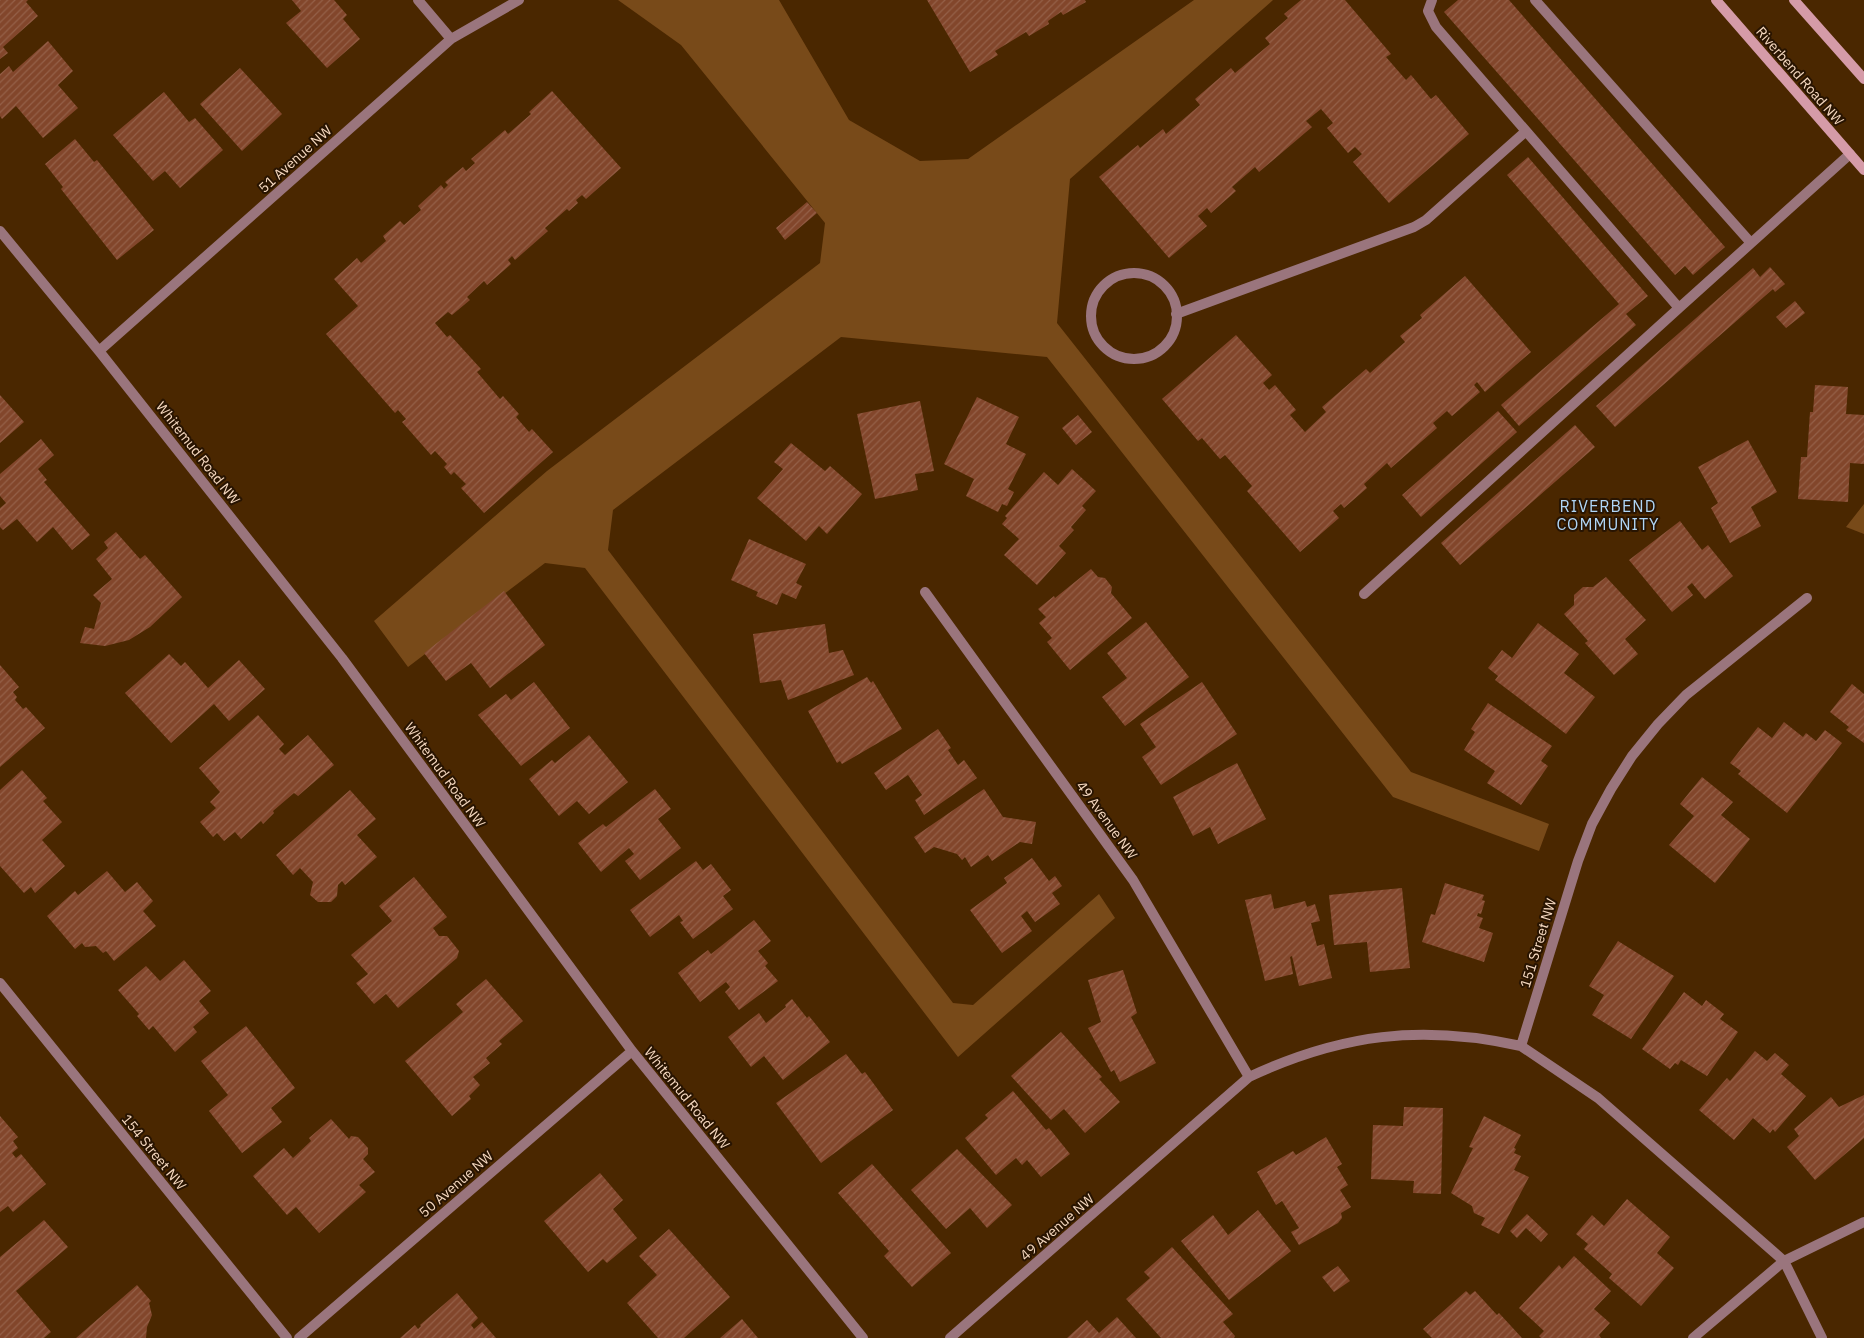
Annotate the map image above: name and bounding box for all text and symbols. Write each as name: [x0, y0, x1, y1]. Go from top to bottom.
street label: Riverbend Road NW: [1752, 23, 1848, 130]
street label: 51 Avenue NW: [255, 121, 336, 197]
street label: Whitemud Road NW: [152, 398, 244, 509]
district label: RIVERBEND COMMUNITY: [1556, 496, 1660, 534]
street label: Whitemud Road NW: [401, 719, 490, 832]
street label: 49 Avenue NW: [1073, 777, 1142, 863]
street label: 151 Street NW: [1516, 896, 1560, 990]
street label: Whitemud Road NW: [640, 1043, 734, 1153]
street label: 154 Street NW: [118, 1110, 190, 1194]
street label: 50 Avenue NW: [415, 1147, 497, 1221]
street label: 49 Avenue NW: [1016, 1190, 1098, 1264]

